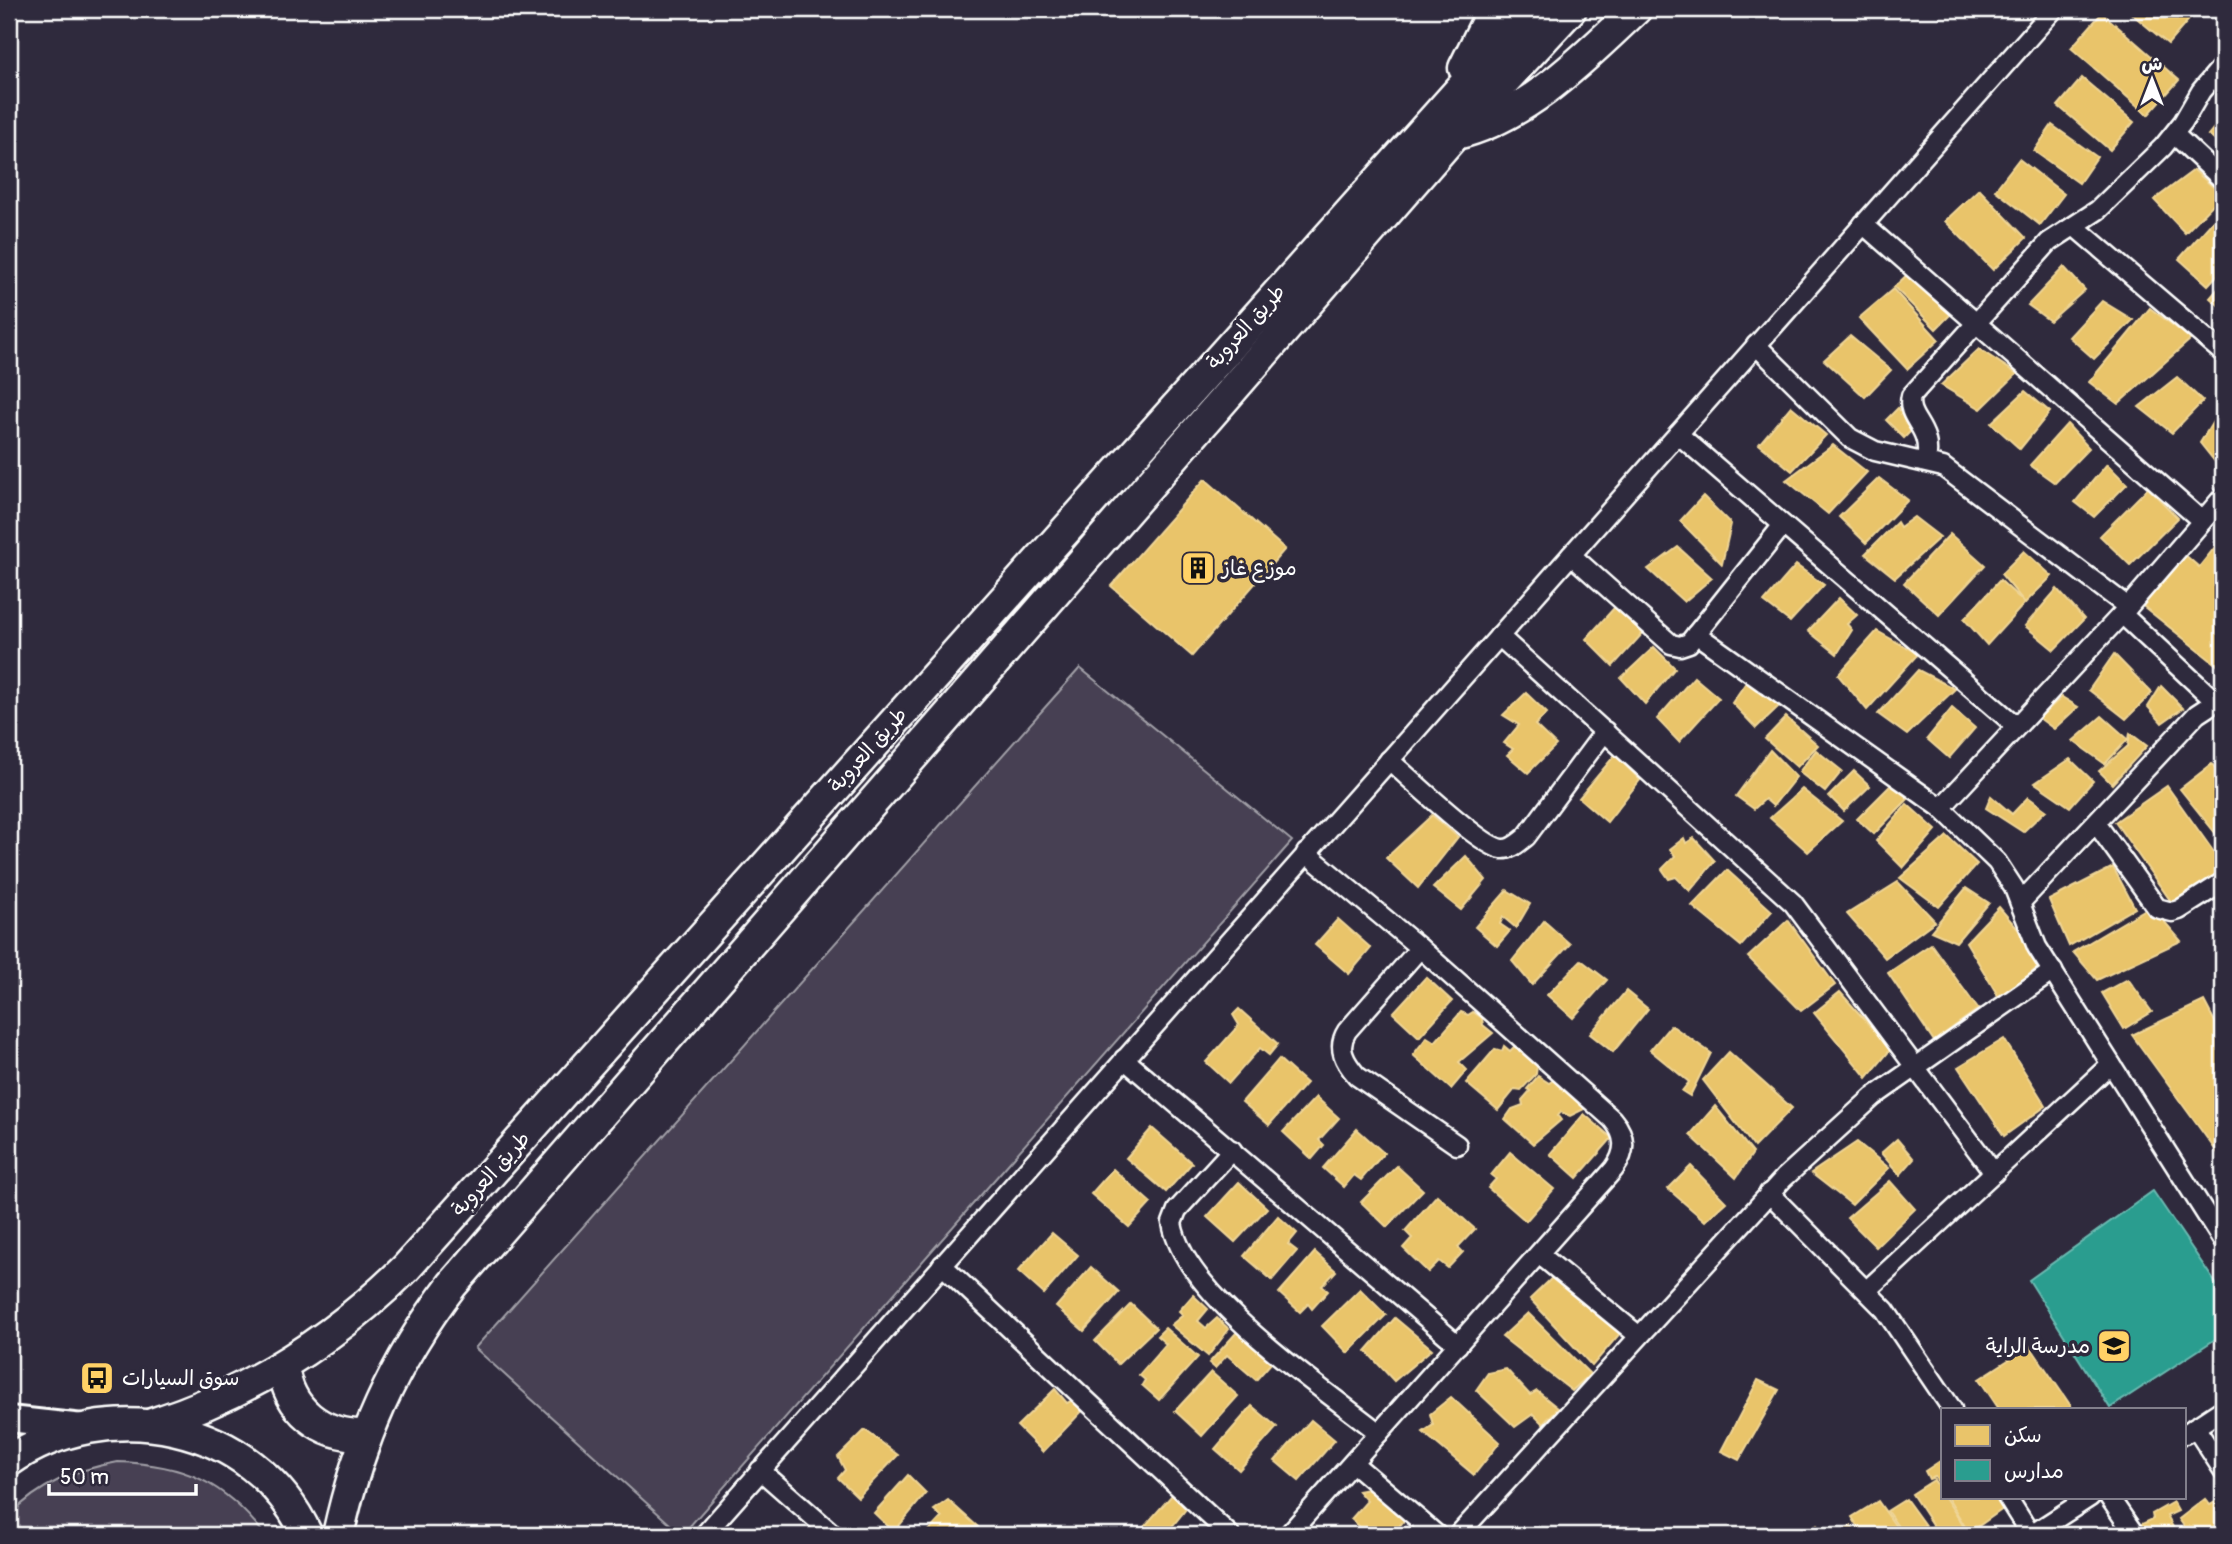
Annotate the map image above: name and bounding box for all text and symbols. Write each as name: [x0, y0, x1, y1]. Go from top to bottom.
north arrow: [2116, 46, 2186, 116]
text: ش: [2142, 52, 2163, 76]
street label: طريق العروبة: [1201, 279, 1291, 375]
building icon: موزع غاز: [1179, 549, 1217, 587]
place label: موزع غاز: [1220, 555, 1297, 583]
street label: طريق العروبة: [823, 702, 913, 798]
street label: طريق العروبة: [446, 1126, 536, 1222]
school or university icon: مدرسة الراية: [2095, 1327, 2133, 1365]
place label: مدرسة الراية: [1986, 1333, 2090, 1360]
bus stop icon: سوق السيارات: [78, 1359, 116, 1397]
place label: سوق السيارات: [122, 1365, 240, 1392]
legend: [1941, 1408, 2186, 1498]
text: سكن: [2004, 1422, 2042, 1449]
scale bar: [49, 1453, 196, 1497]
text: مدارس: [2004, 1458, 2064, 1485]
text: 50 m: [60, 1464, 109, 1491]

